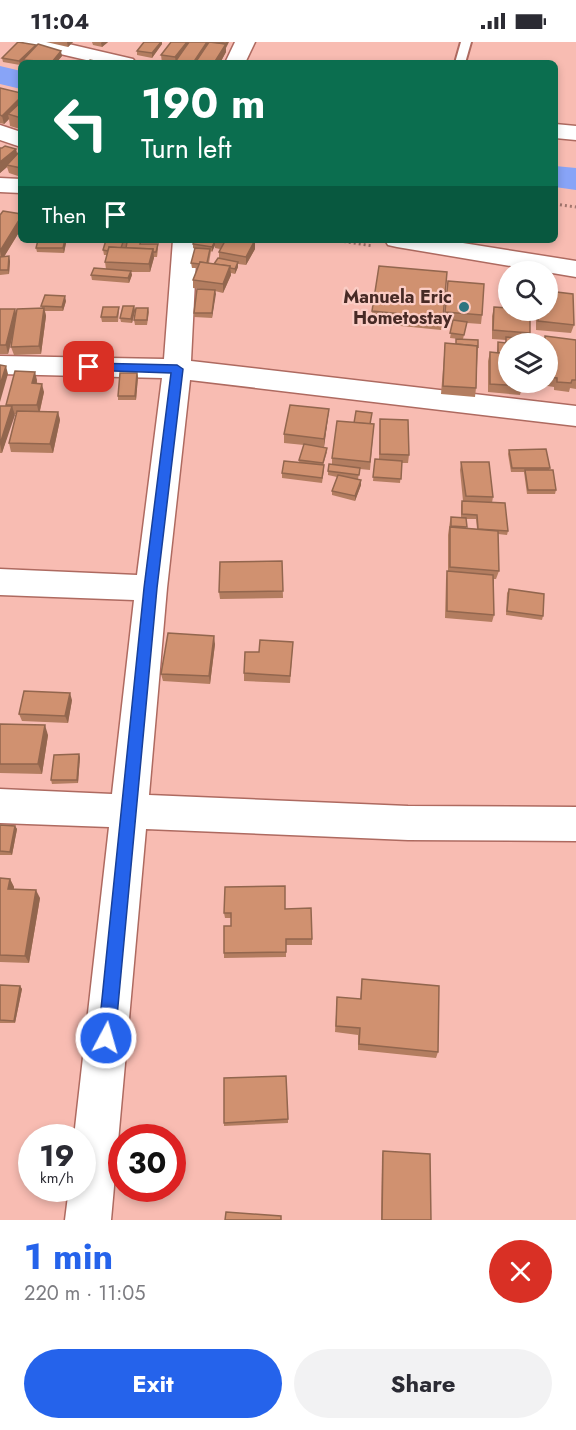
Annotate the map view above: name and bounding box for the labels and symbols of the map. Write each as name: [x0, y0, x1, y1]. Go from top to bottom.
place label: Manuela Eric Hometostay: [343, 284, 453, 331]
marker: Manuela Eric Hometostay: [457, 300, 471, 314]
pin: [63, 341, 114, 392]
position arrow: [74, 1006, 138, 1070]
speed limit sign: 30: [108, 1124, 186, 1202]

